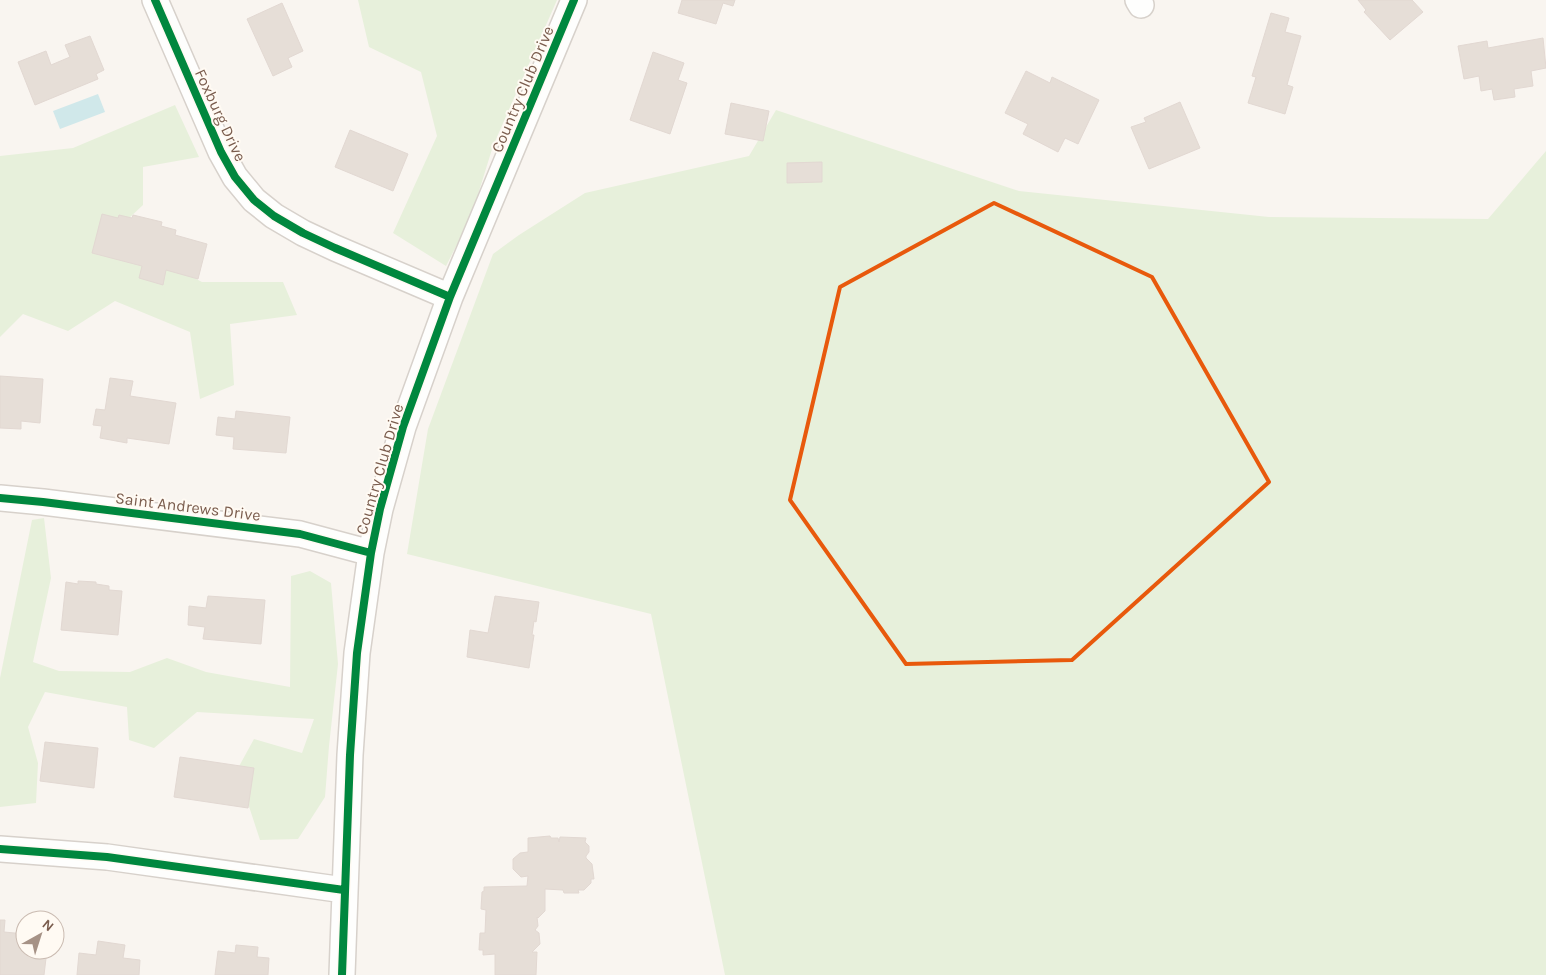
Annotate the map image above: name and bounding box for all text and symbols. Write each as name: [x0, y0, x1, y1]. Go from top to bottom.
street label: Country Club Drive: [487, 23, 558, 155]
street label: Foxburg Drive: [191, 66, 250, 164]
street label: Country Club Drive: [352, 401, 407, 537]
street label: Saint Andrews Drive: [114, 488, 262, 525]
north arrow: [15, 910, 65, 960]
text: N: [39, 916, 57, 935]

